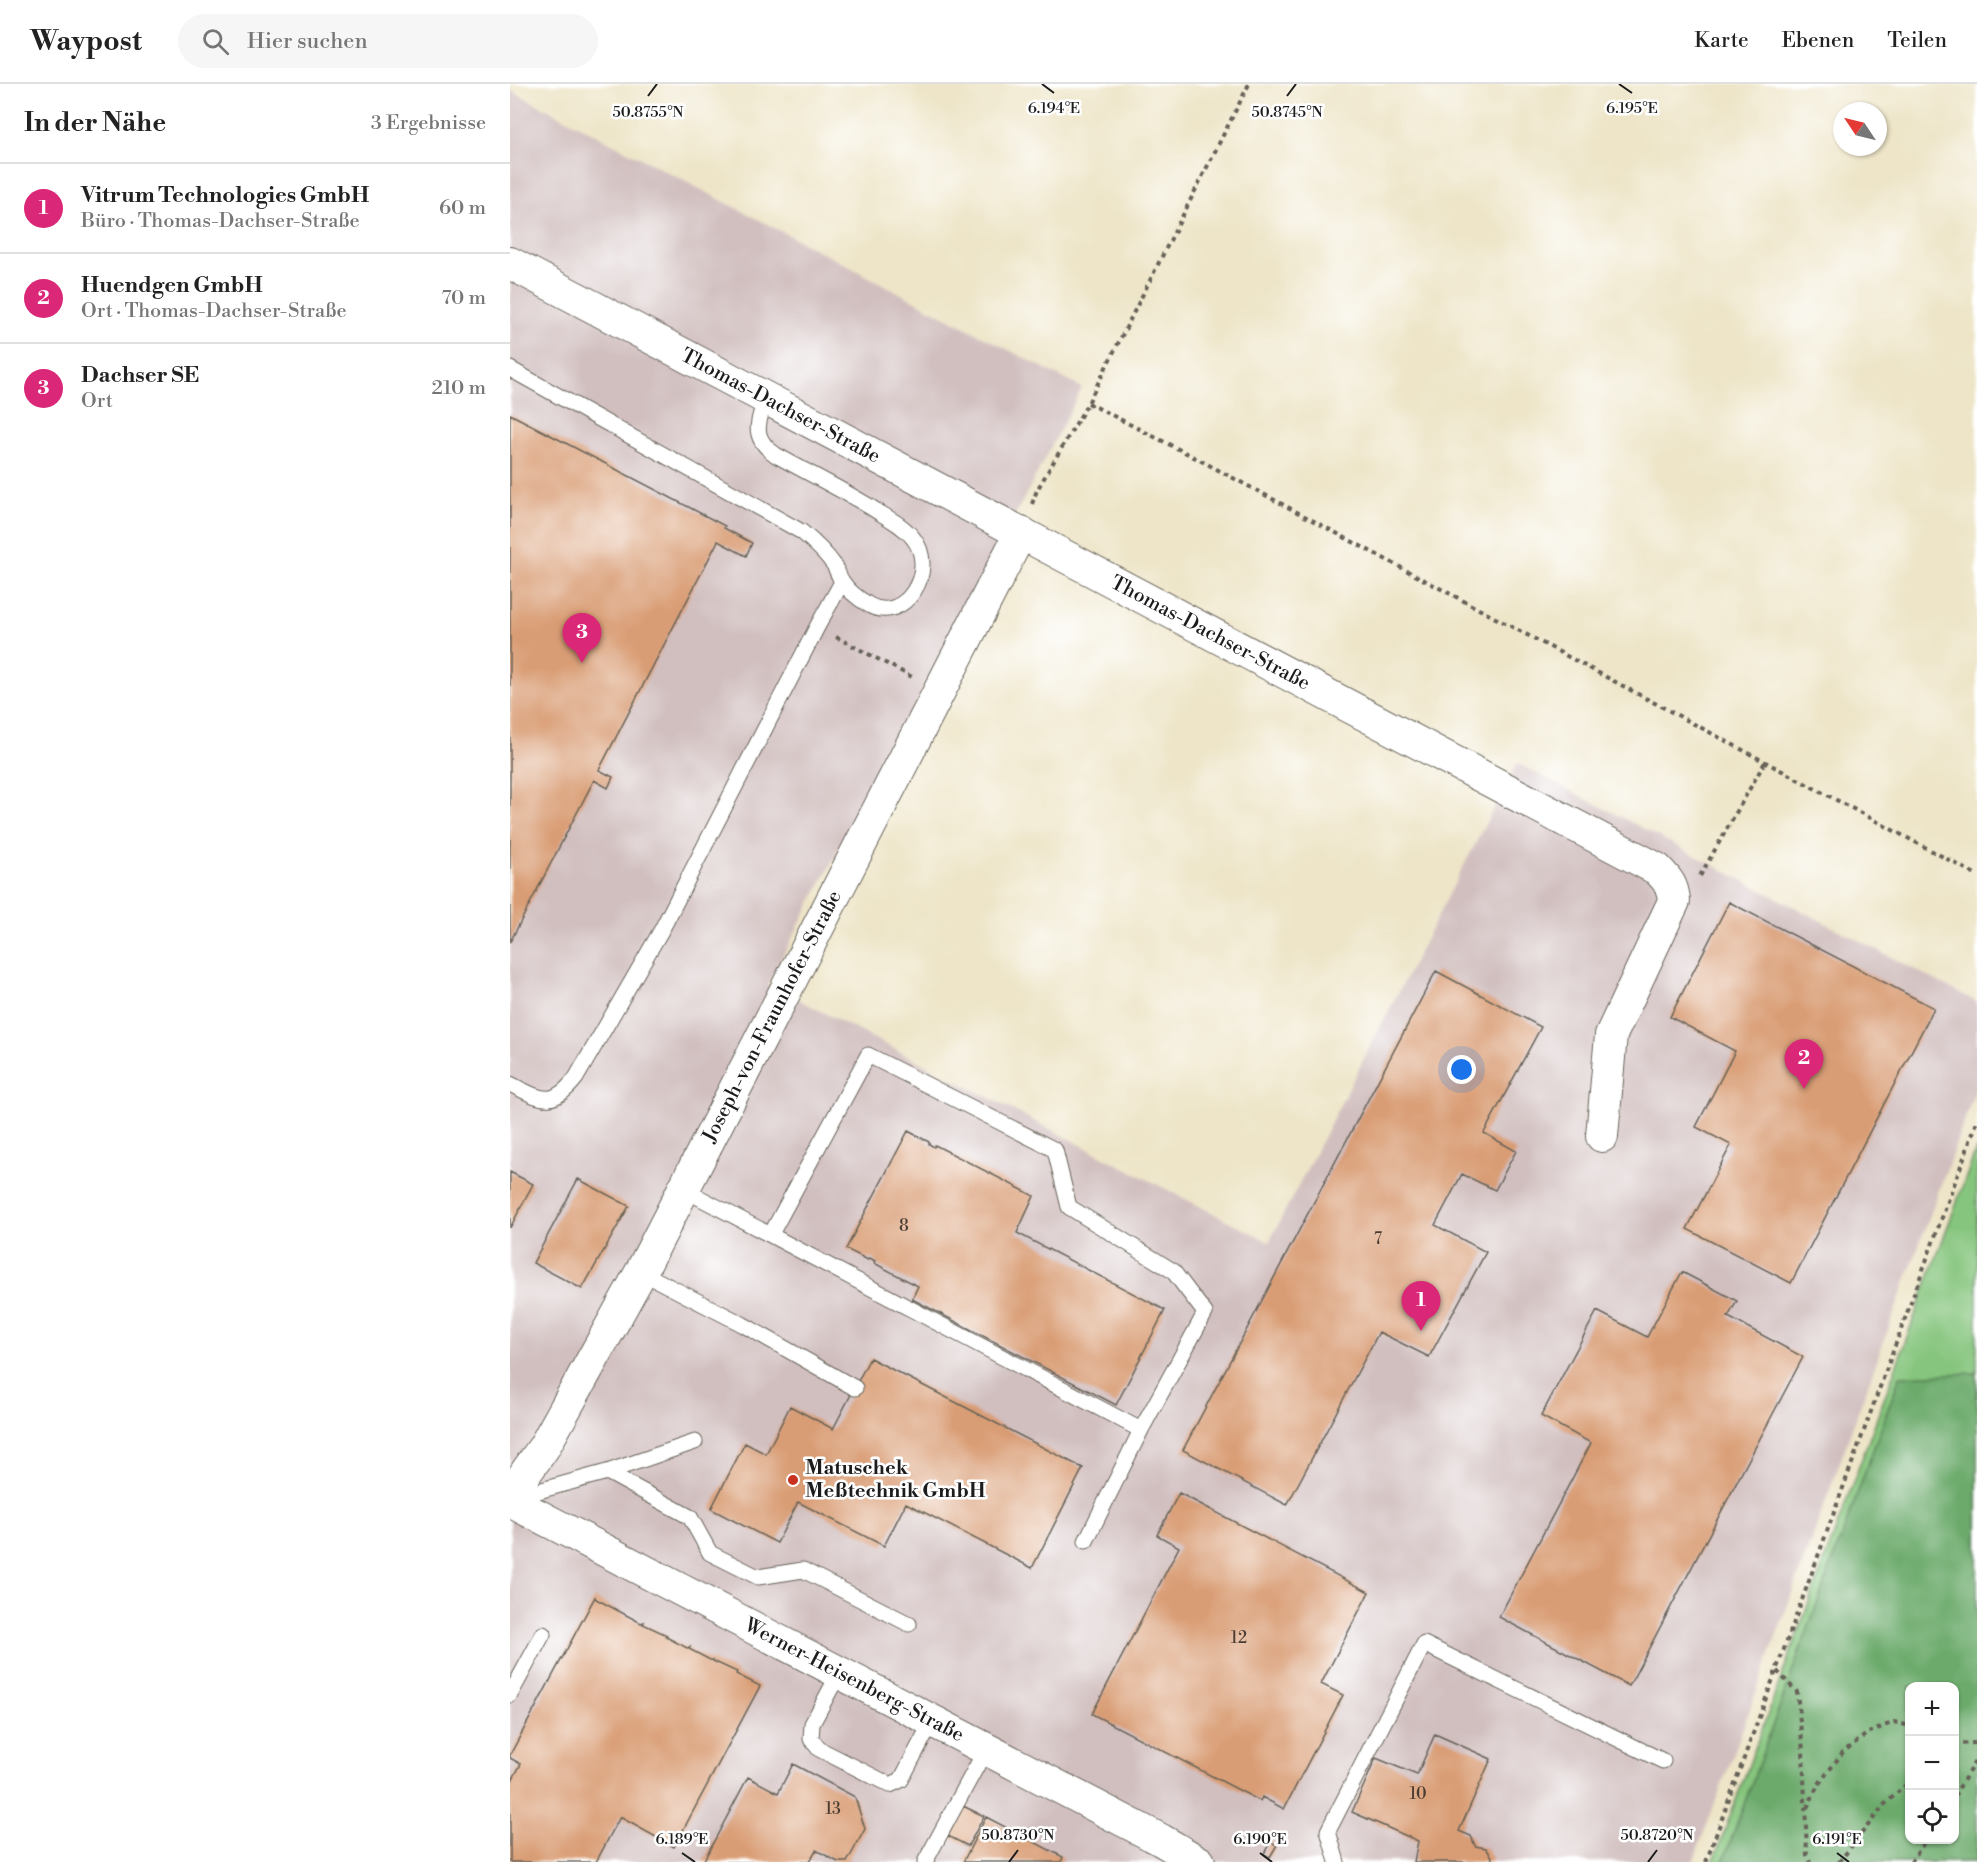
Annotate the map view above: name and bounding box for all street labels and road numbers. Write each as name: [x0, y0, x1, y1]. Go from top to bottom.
street label: Thomas-Dachser-Straße: [677, 343, 885, 469]
street label: Thomas-Dachser-Straße: [1106, 570, 1314, 696]
street label: Joseph-von-Fraunhofer-Straße: [697, 886, 847, 1148]
street label: Werner-Heisenberg-Straße: [739, 1612, 968, 1748]

